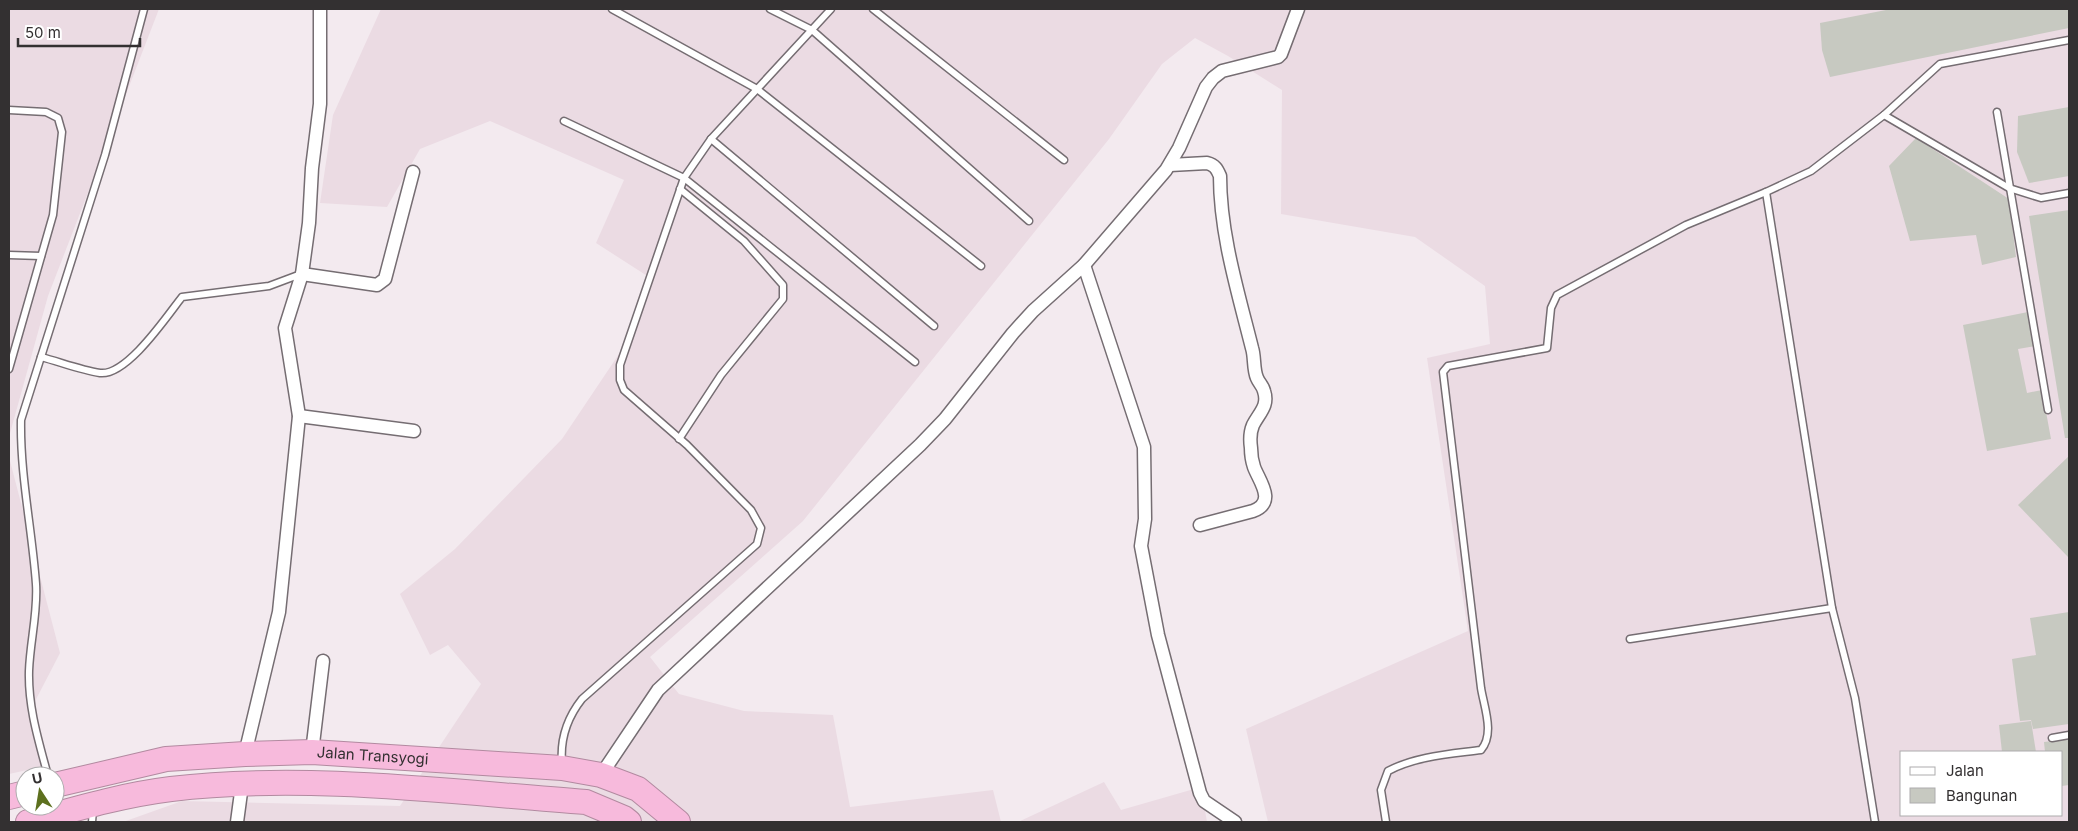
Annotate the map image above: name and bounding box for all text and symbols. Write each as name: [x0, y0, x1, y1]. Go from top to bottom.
scale bar: [18, 15, 140, 47]
text: 50 m: [25, 23, 61, 42]
street label: Jalan Transyogi: [316, 742, 429, 768]
legend: [1900, 751, 2063, 816]
text: Jalan: [1946, 761, 1984, 780]
north arrow: [15, 766, 65, 816]
text: U: [30, 768, 44, 787]
text: Bangunan: [1946, 786, 2017, 805]

